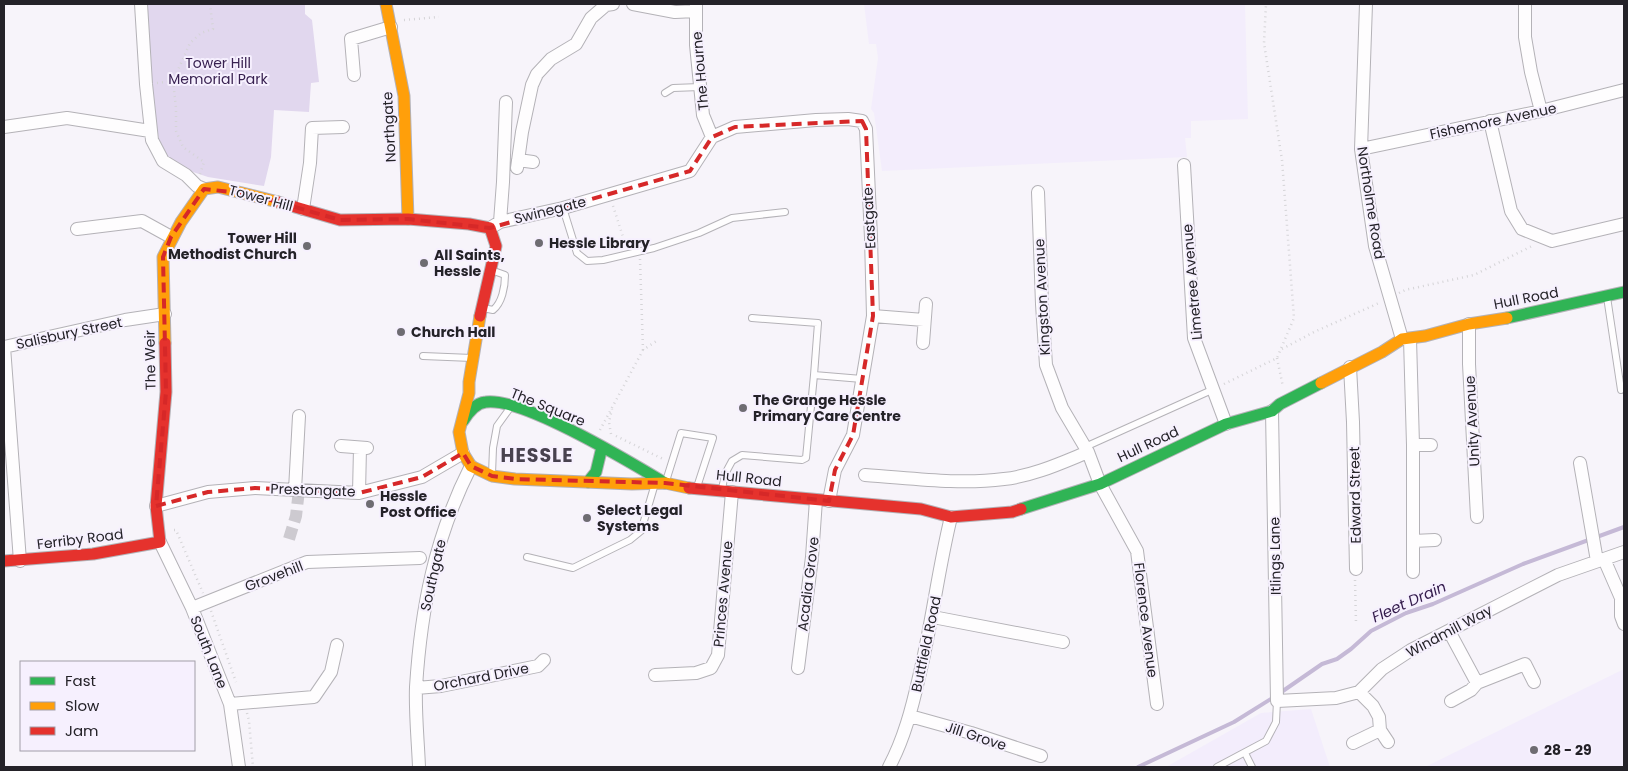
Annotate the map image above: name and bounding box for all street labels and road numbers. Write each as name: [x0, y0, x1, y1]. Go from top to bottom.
street label: The Hourne: [687, 30, 713, 111]
street label: Northgate: [377, 91, 401, 163]
street label: Fishemore Avenue: [1428, 98, 1558, 144]
street label: Northolme Road: [1352, 145, 1390, 261]
street label: Tower Hill: [227, 180, 295, 216]
street label: Eastgate: [857, 186, 881, 249]
street label: Swinegate: [512, 191, 588, 229]
street label: Limetree Avenue: [1177, 223, 1207, 341]
street label: Kingston Avenue: [1029, 238, 1055, 356]
street label: Hull Road: [1492, 282, 1560, 314]
street label: Salisbury Street: [14, 312, 124, 354]
street label: The Weir: [139, 330, 161, 390]
street label: Unity Avenue: [1460, 375, 1484, 467]
street label: The Square: [508, 383, 589, 431]
street label: Hull Road: [1114, 421, 1182, 467]
street label: Edward Street: [1344, 446, 1366, 544]
street label: Hull Road: [715, 465, 783, 491]
street label: Prestongate: [270, 479, 356, 501]
street label: Itlings Lane: [1264, 516, 1286, 595]
street label: Ferriby Road: [36, 524, 124, 554]
street label: Acadia Grove: [792, 535, 824, 632]
street label: Southgate: [415, 537, 451, 613]
street label: Princes Avenue: [708, 540, 738, 648]
street label: Grovehill: [242, 556, 306, 596]
street label: Florence Avenue: [1129, 561, 1163, 679]
street label: Buttfield Road: [906, 594, 946, 694]
street label: Windmill Way: [1402, 600, 1496, 662]
street label: South Lane: [185, 613, 233, 692]
street label: Orchard Drive: [432, 658, 531, 696]
street label: Jill Grove: [943, 717, 1009, 755]

